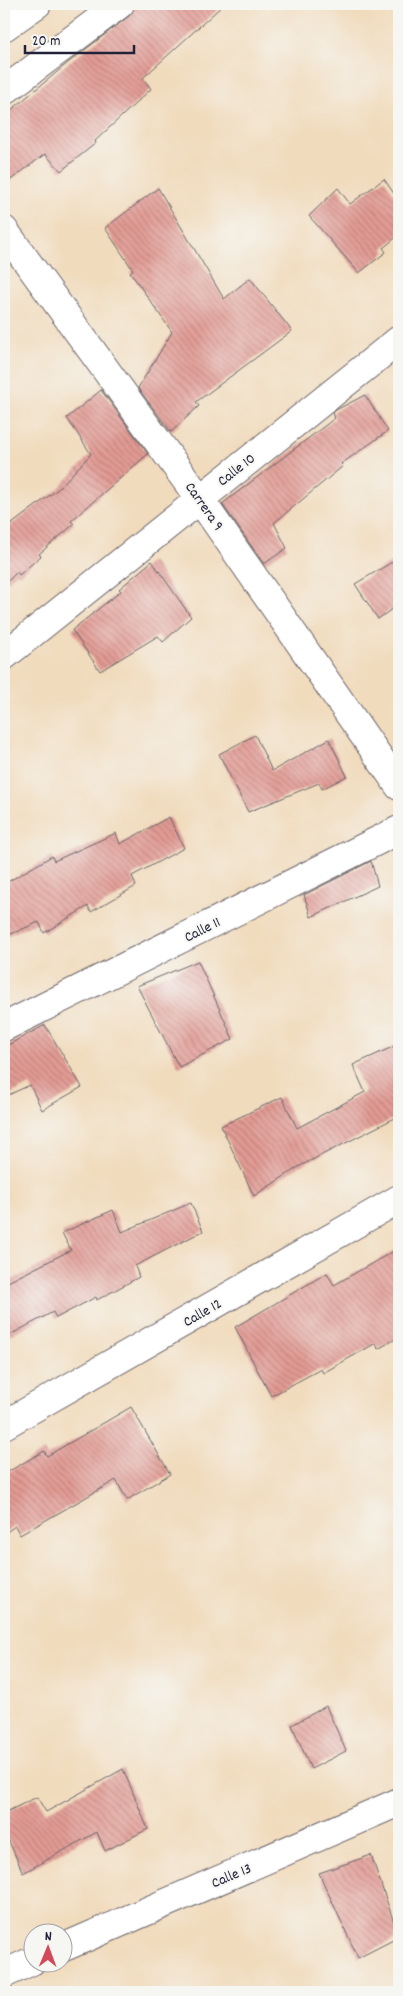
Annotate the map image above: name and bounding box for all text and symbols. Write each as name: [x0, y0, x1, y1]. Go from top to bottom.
scale bar: [25, 22, 134, 54]
text: 20 m: [32, 31, 60, 53]
street label: Calle 10: [213, 449, 261, 493]
street label: Carrera 9: [179, 478, 228, 536]
street label: Calle 11: [181, 912, 225, 949]
street label: Calle 12: [180, 1294, 226, 1334]
street label: Calle 13: [208, 1859, 255, 1895]
north arrow: [22, 1924, 72, 1974]
text: N: [45, 1927, 52, 1947]

